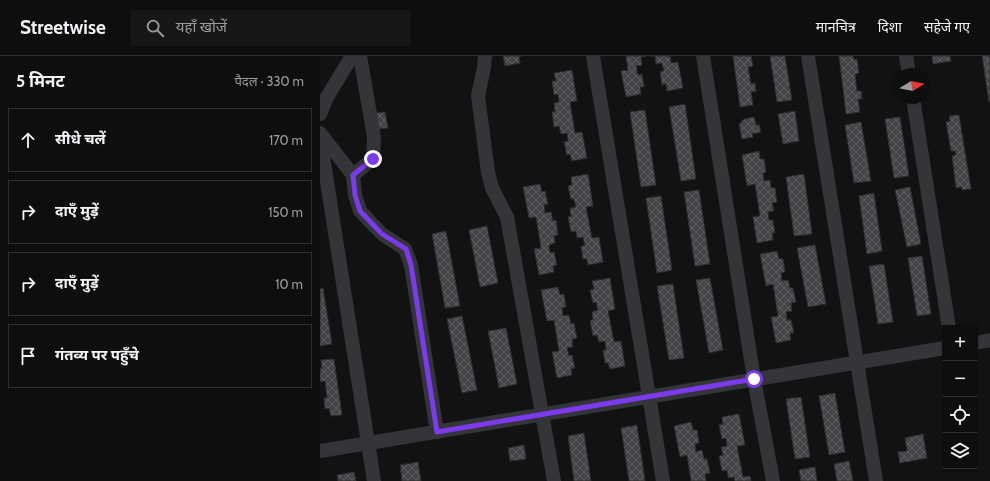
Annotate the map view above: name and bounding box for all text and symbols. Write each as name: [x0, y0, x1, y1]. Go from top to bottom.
search box: [130, 10, 410, 46]
text: Streetwise: [20, 16, 106, 39]
icon: search: [144, 17, 166, 39]
text: यहाँ खोजें: [176, 18, 227, 36]
text: मानचित्र: [816, 18, 856, 36]
text: दिशा: [878, 18, 902, 36]
text: सहेजे गए: [924, 18, 970, 36]
north arrow: [894, 68, 930, 104]
text: 5 मिनट: [16, 71, 65, 91]
text: पैदल · 330 m: [234, 73, 304, 89]
icon: ahead: [17, 129, 39, 151]
text: सीधे चलें: [55, 130, 106, 148]
text: 170 m: [269, 132, 303, 148]
route end: [364, 150, 382, 168]
icon: right: [17, 201, 39, 223]
text: दाएँ मुड़ें: [55, 202, 99, 220]
text: 150 m: [268, 204, 303, 220]
icon: right: [17, 273, 39, 295]
text: दाएँ मुड़ें: [55, 274, 99, 292]
text: 10 m: [275, 276, 303, 292]
map controls: [942, 325, 978, 469]
button: +: [942, 325, 978, 361]
icon: arrive: [17, 345, 39, 367]
text: गंतव्य पर पहुँचे: [55, 346, 139, 364]
button: −: [942, 361, 978, 397]
route start: [745, 370, 763, 388]
button: locate: [942, 397, 978, 433]
button: layers: [942, 433, 978, 469]

